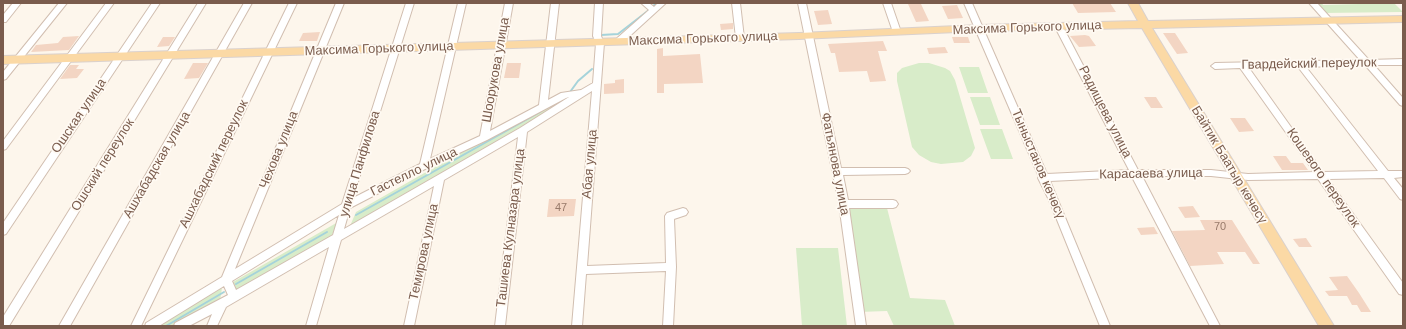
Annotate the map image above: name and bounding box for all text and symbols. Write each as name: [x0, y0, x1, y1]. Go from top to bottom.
street label: Шоорукова улица: [479, 16, 513, 124]
street label: Максима Горького улица: [952, 18, 1102, 38]
street label: Максима Горького улица: [628, 29, 778, 49]
street label: Максима Горького улица: [304, 39, 454, 59]
street label: Гвардейский переулок: [1241, 55, 1377, 73]
street label: Радищева улица: [1075, 63, 1135, 161]
street label: Ошская улица: [48, 76, 110, 156]
street label: Ашхабадский переулок: [176, 97, 252, 231]
street label: Байтик Баатыр көчөсү: [1188, 103, 1270, 227]
street label: Тыныстанов көчөсү: [1008, 107, 1068, 221]
street label: Ашхабадская улица: [120, 109, 194, 221]
street label: Чехова улица: [256, 109, 302, 191]
street label: улица Панфилова: [336, 109, 384, 219]
street label: Фатьянова улица: [817, 111, 853, 217]
street label: Ошский переулок: [68, 116, 138, 214]
street label: Кошевого переулок: [1283, 126, 1363, 230]
street label: Абая улица: [579, 129, 601, 199]
street label: Гастелло улица: [368, 144, 460, 200]
street label: Ташиева Кулназара улица: [494, 148, 528, 308]
street label: Карасаева улица: [1099, 165, 1203, 183]
house number: 47: [555, 201, 567, 215]
street label: Темирова улица: [406, 202, 442, 302]
house number: 70: [1214, 220, 1226, 234]

